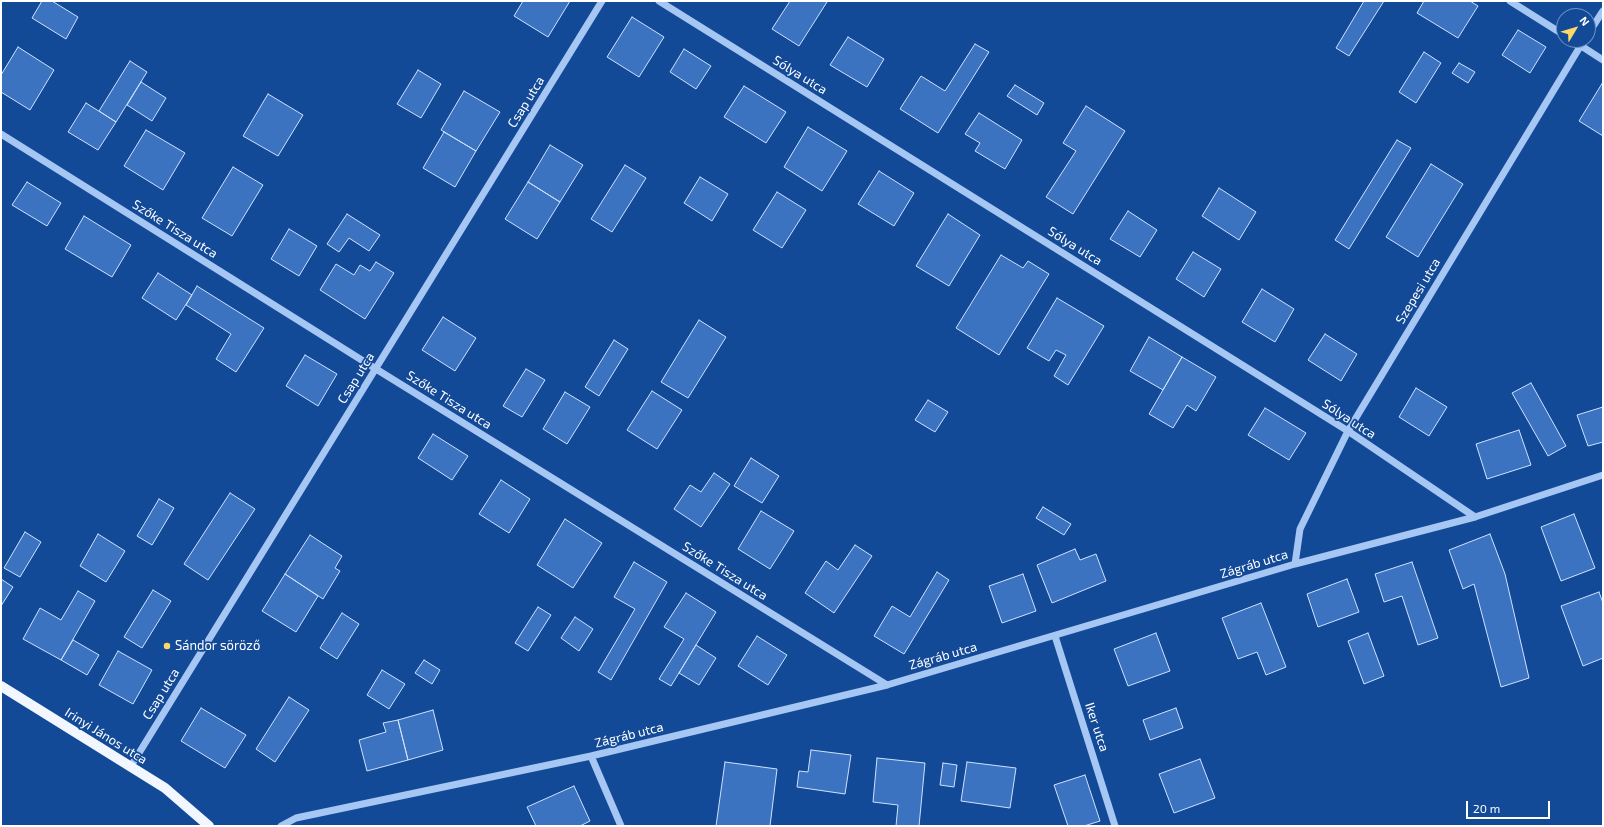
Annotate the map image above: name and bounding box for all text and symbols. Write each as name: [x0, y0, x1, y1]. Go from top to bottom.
north arrow: [1556, 8, 1596, 48]
text: N: [1577, 14, 1593, 28]
street label: Sólya utca: [770, 52, 830, 98]
street label: Csap utca: [504, 74, 548, 130]
street label: Szőke Tisza utca: [130, 197, 220, 261]
street label: Sólya utca: [1045, 223, 1105, 269]
street label: Szepesi utca: [1392, 255, 1444, 327]
street label: Csap utca: [334, 350, 378, 406]
street label: Szőke Tisza utca: [404, 368, 494, 432]
street label: Sólya utca: [1319, 396, 1379, 442]
street label: Szőke Tisza utca: [680, 539, 770, 603]
street label: Zágráb utca: [1218, 546, 1290, 582]
place label: Sándor söröző: [175, 638, 260, 654]
street label: Zágráb utca: [907, 639, 979, 673]
marker: Sándor söröző: [162, 641, 172, 651]
street label: Csap utca: [139, 666, 183, 722]
street label: Iker utca: [1082, 700, 1112, 754]
street label: Irinyi János utca: [62, 704, 150, 768]
street label: Zágráb utca: [593, 719, 665, 751]
scale bar: [1468, 793, 1552, 819]
text: 20 m: [1473, 801, 1500, 815]

